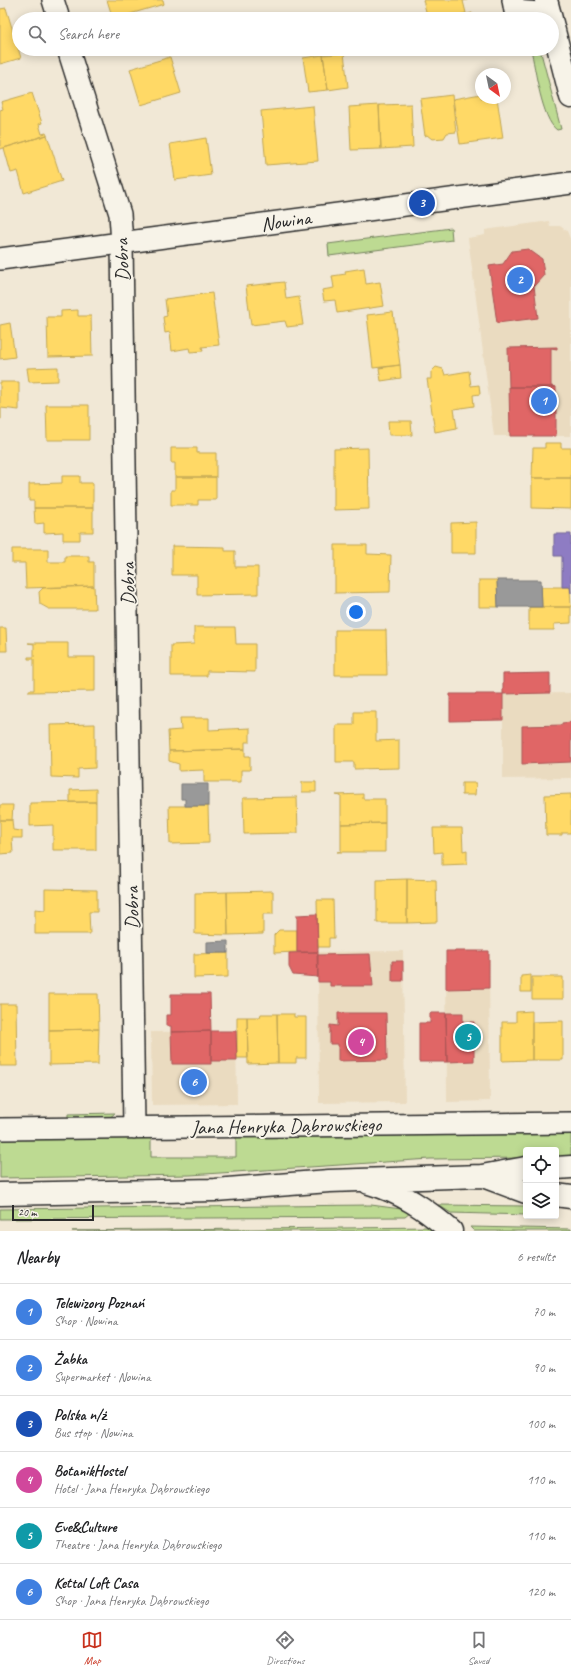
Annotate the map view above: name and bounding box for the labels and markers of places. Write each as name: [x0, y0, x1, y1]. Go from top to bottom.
pin: 3: [409, 188, 435, 218]
pin: 2: [507, 265, 533, 295]
pin: 1: [531, 386, 557, 416]
pin: 5: [455, 1022, 481, 1052]
pin: 4: [348, 1027, 374, 1057]
pin: 6: [181, 1067, 207, 1097]

